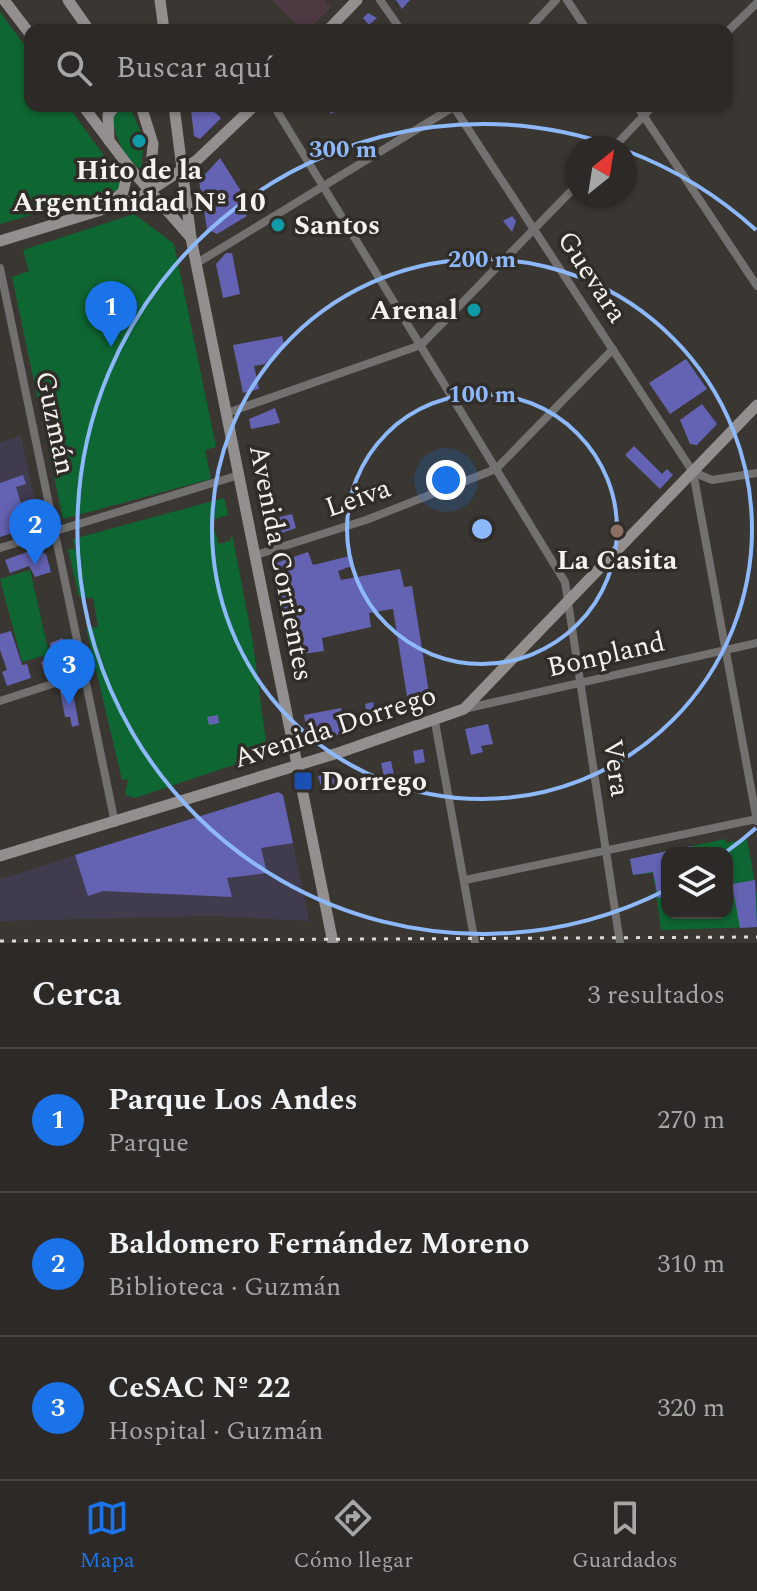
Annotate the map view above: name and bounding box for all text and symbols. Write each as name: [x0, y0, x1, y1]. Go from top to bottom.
search box: [24, 24, 733, 112]
text: Buscar aquí: [116, 45, 272, 91]
icon: search: [52, 46, 96, 90]
marker: Hito de la Argentinidad Nº 10: [130, 132, 148, 150]
text: 300 m: [309, 132, 377, 168]
north arrow: [565, 136, 637, 208]
place label: Hito de la Argentinidad Nº 10: [12, 149, 266, 224]
place label: Santos: [294, 204, 380, 247]
marker: Santos: [269, 216, 287, 234]
street label: Guevara: [546, 222, 638, 332]
text: 200 m: [448, 242, 516, 278]
pin: 1: [85, 281, 137, 347]
place label: Arenal: [370, 289, 458, 332]
marker: Arenal: [465, 301, 483, 319]
street label: Guzmán: [23, 367, 87, 479]
text: 100 m: [448, 377, 516, 413]
street label: Avenida Corrientes: [237, 441, 325, 685]
your location: [426, 460, 466, 500]
street label: Leiva: [319, 467, 397, 529]
pin: 2: [9, 499, 61, 565]
centre of rings: [468, 515, 496, 543]
marker: La Casita: [608, 522, 626, 540]
place label: La Casita: [557, 539, 678, 582]
street label: Bonpland: [543, 621, 669, 689]
pin: 3: [43, 639, 95, 705]
street label: Avenida Dorrego: [228, 674, 442, 780]
street label: Vera: [591, 736, 641, 800]
place label: Dorrego: [321, 760, 427, 803]
marker: Dorrego: [292, 770, 314, 792]
map controls: [661, 847, 733, 919]
button: layers: [661, 847, 733, 919]
text: Cerca: [32, 969, 121, 1021]
text: 3 resultados: [587, 975, 725, 1015]
text: Parque Los Andes: [108, 1077, 358, 1123]
text: 1: [51, 1100, 65, 1140]
text: 270 m: [657, 1100, 725, 1140]
text: Parque: [108, 1123, 189, 1163]
text: Baldomero Fernández Moreno: [108, 1221, 529, 1267]
text: 2: [51, 1244, 65, 1284]
text: 310 m: [657, 1244, 725, 1284]
text: Biblioteca · Guzmán: [108, 1267, 341, 1307]
text: CeSAC Nº 22: [108, 1365, 290, 1411]
text: 3: [51, 1388, 65, 1428]
text: 320 m: [657, 1388, 725, 1428]
text: Hospital · Guzmán: [108, 1411, 323, 1451]
tab: Mapa: [80, 1496, 135, 1577]
tab: Cómo llegar: [294, 1496, 413, 1577]
tab: Guardados: [572, 1496, 677, 1577]

